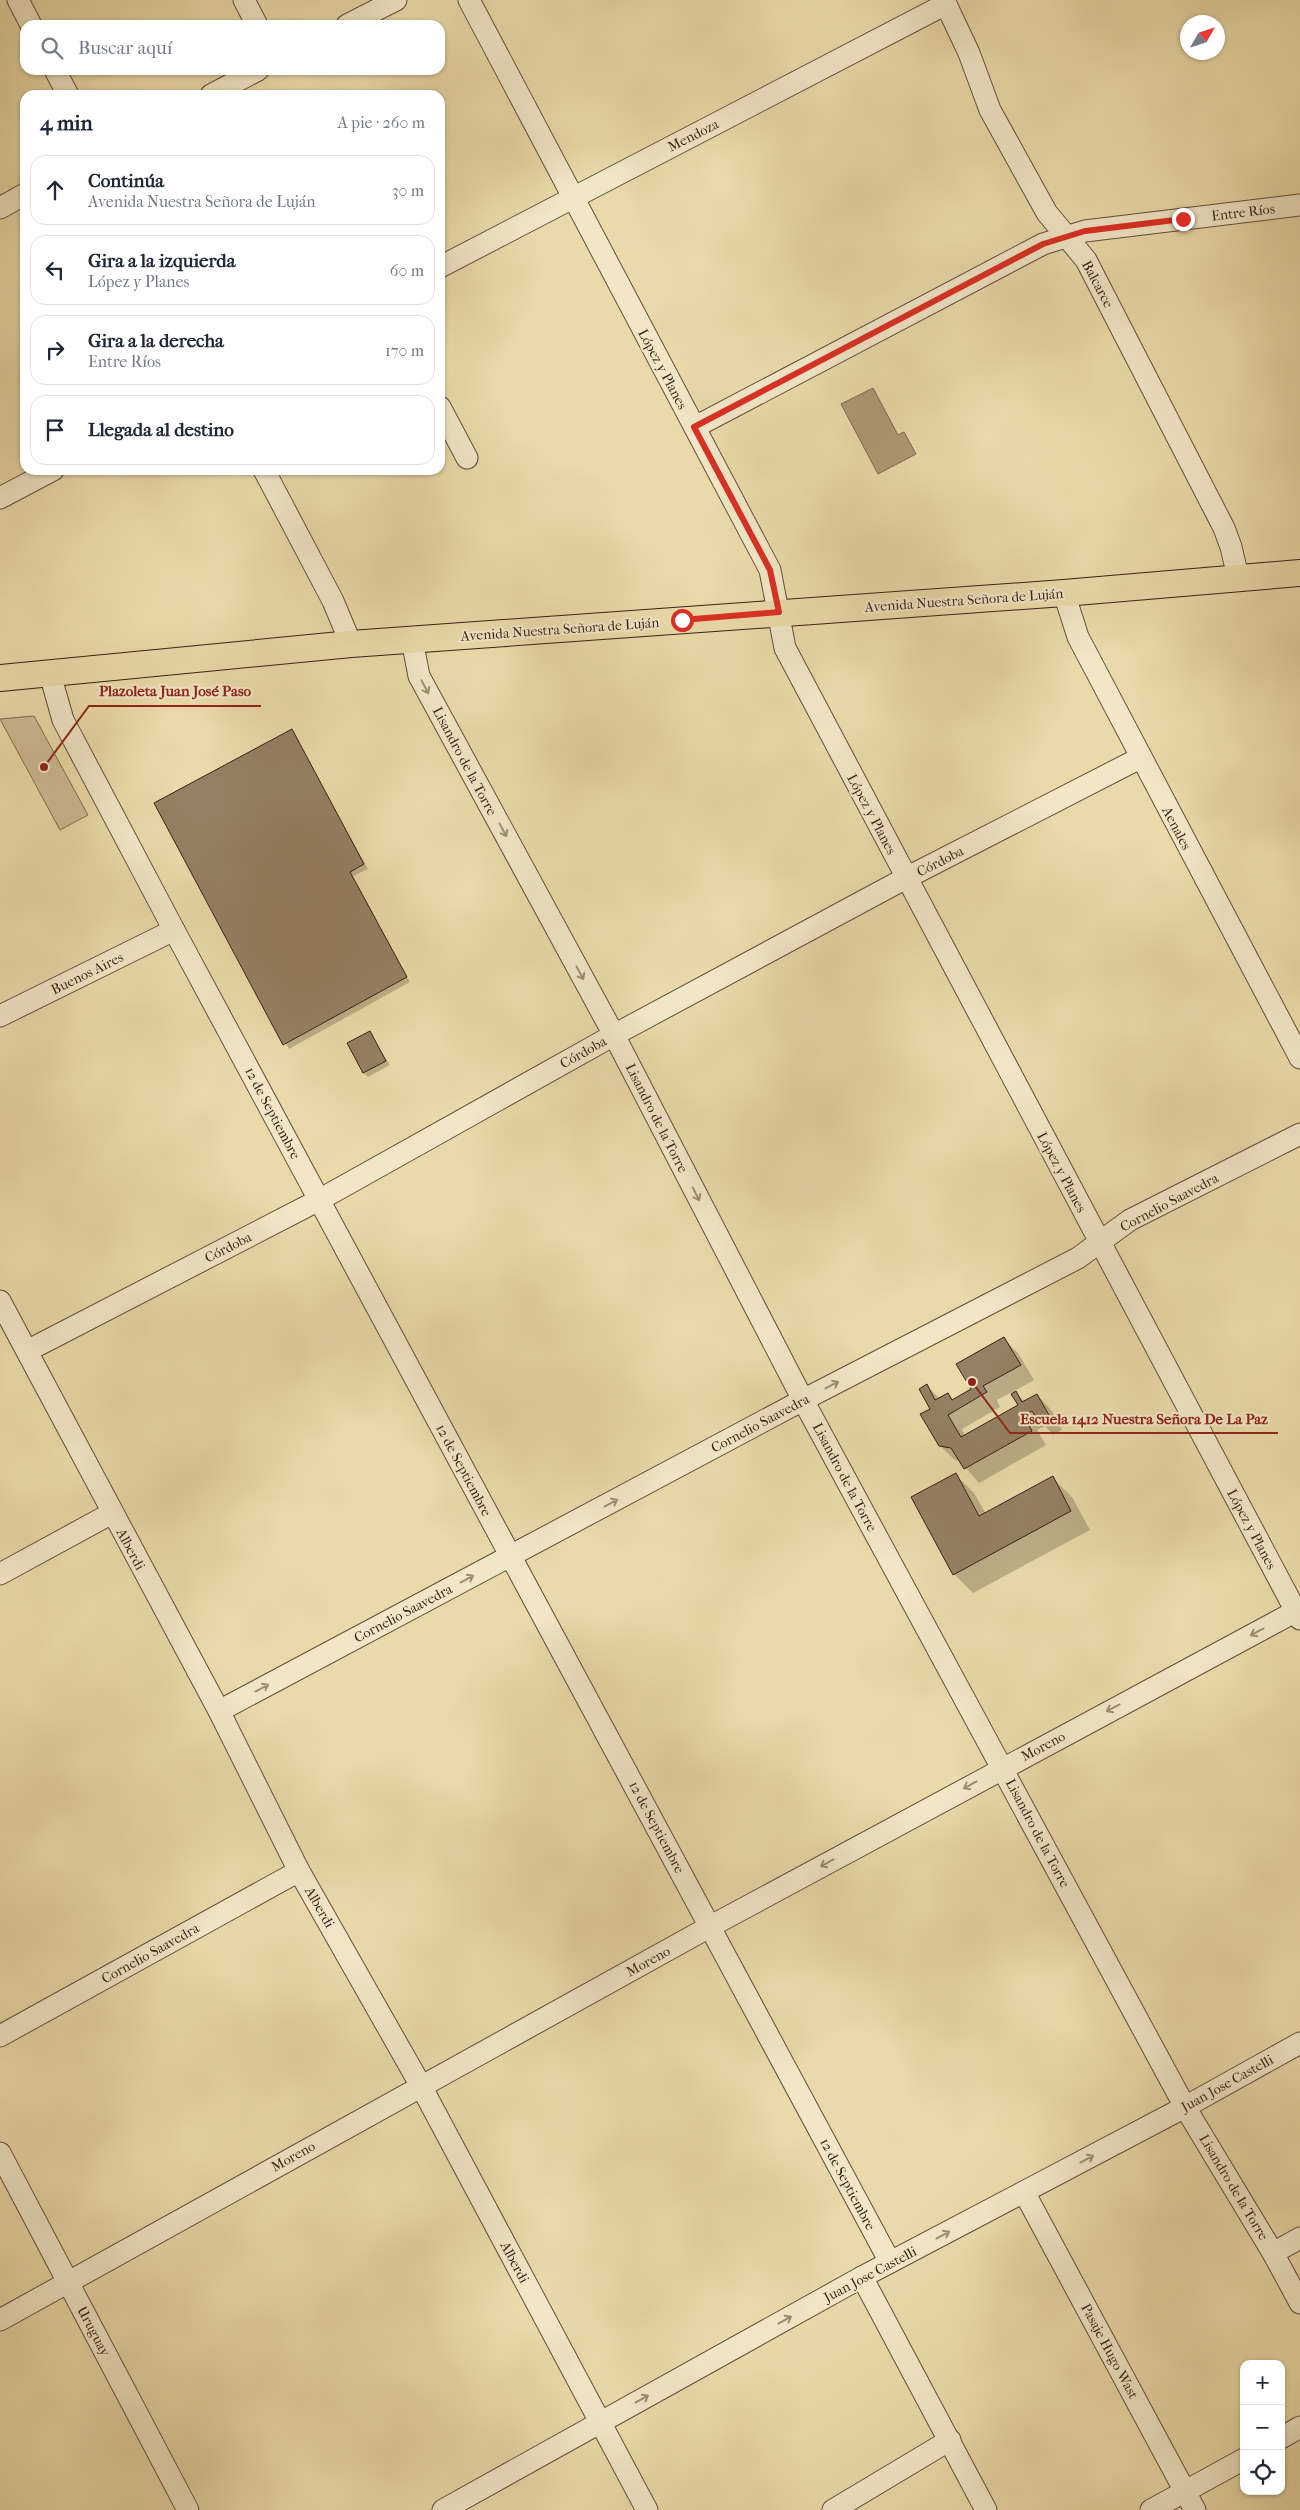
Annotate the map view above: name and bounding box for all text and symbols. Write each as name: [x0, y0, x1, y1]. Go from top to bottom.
north arrow: [1180, 15, 1225, 60]
search box: [20, 20, 445, 75]
icon: search: [38, 34, 66, 62]
text: Buscar aquí: [78, 37, 172, 59]
text: 4 min: [40, 111, 93, 135]
text: A pie · 260 m: [338, 113, 425, 132]
street label: Mendoza: [665, 115, 722, 156]
text: Continúa: [88, 170, 164, 192]
icon: ahead: [41, 176, 69, 204]
text: 30 m: [392, 181, 424, 200]
text: Avenida Nuestra Señora de Luján: [88, 192, 316, 211]
street label: Entre Ríos: [1210, 200, 1276, 225]
route end: [1172, 208, 1195, 231]
text: Gira a la izquierda: [88, 250, 235, 272]
icon: left: [41, 256, 69, 284]
street label: Balcarce: [1078, 258, 1117, 311]
text: 60 m: [390, 261, 424, 280]
text: López y Planes: [88, 272, 189, 291]
street label: López y Planes: [634, 326, 691, 412]
text: Gira a la derecha: [88, 330, 224, 352]
icon: right: [41, 336, 69, 364]
text: 170 m: [385, 341, 424, 360]
text: Entre Ríos: [88, 352, 161, 371]
icon: arrive: [41, 416, 69, 444]
text: Llegada al destino: [88, 419, 234, 441]
street label: Avenida Nuestra Señora de Luján: [863, 585, 1064, 616]
route start: [671, 609, 694, 632]
street label: Avenida Nuestra Señora de Luján: [459, 614, 660, 645]
callout: Plazoleta Juan José Paso: [89, 676, 261, 706]
one-way arrow: [421, 679, 430, 694]
text: Plazoleta Juan José Paso: [99, 682, 251, 700]
street label: Lisandro de la Torre: [429, 704, 500, 819]
street label: López y Planes: [843, 771, 900, 857]
street label: Aenales: [1158, 803, 1195, 853]
one-way arrow: [498, 822, 508, 836]
street label: Córdoba: [914, 842, 967, 881]
street label: Buenos Aires: [48, 949, 126, 998]
one-way arrow: [575, 965, 585, 980]
street label: Córdoba: [557, 1032, 610, 1072]
street label: Lisandro de la Torre: [622, 1061, 692, 1176]
street label: 12 de Septiembre: [241, 1064, 304, 1162]
street label: López y Planes: [1033, 1129, 1090, 1215]
street label: Cornelio Saavedra: [1117, 1169, 1222, 1236]
one-way arrow: [692, 1186, 701, 1201]
street label: Córdoba: [202, 1228, 255, 1267]
one-way arrow: [824, 1380, 839, 1390]
street label: Cornelio Saavedra: [708, 1390, 813, 1457]
callout: Escuela 1412 Nuestra Señora De La Paz: [1010, 1403, 1278, 1433]
text: Escuela 1412 Nuestra Señora De La Paz: [1020, 1410, 1268, 1428]
street label: Lisandro de la Torre: [809, 1420, 880, 1535]
street label: 12 de Septiembre: [432, 1421, 495, 1519]
street label: López y Planes: [1223, 1486, 1280, 1572]
one-way arrow: [603, 1498, 618, 1508]
street label: Alberdi: [112, 1525, 149, 1573]
one-way arrow: [460, 1574, 475, 1584]
street label: Cornelio Saavedra: [351, 1580, 456, 1647]
one-way arrow: [1250, 1628, 1265, 1637]
one-way arrow: [254, 1683, 269, 1693]
one-way arrow: [1106, 1703, 1121, 1713]
street label: Moreno: [1018, 1728, 1068, 1765]
street label: Lisandro de la Torre: [1002, 1776, 1073, 1891]
street label: 12 de Septiembre: [625, 1778, 688, 1876]
one-way arrow: [963, 1781, 978, 1790]
one-way arrow: [821, 1858, 835, 1868]
street label: Alberdi: [301, 1883, 338, 1931]
street label: Cornelio Saavedra: [98, 1919, 202, 1987]
street label: Moreno: [623, 1942, 673, 1980]
street label: Juan Jose Castelli: [1177, 2051, 1276, 2116]
street label: Lisandro de la Torre: [1195, 2131, 1272, 2243]
street label: 12 de Septiembre: [816, 2135, 879, 2233]
street label: Moreno: [268, 2137, 318, 2175]
one-way arrow: [1079, 2154, 1094, 2163]
one-way arrow: [935, 2229, 950, 2239]
street label: Alberdi: [496, 2238, 533, 2286]
street label: Juan Jose Castelli: [820, 2243, 919, 2306]
street label: Pasaje Hugo Wast: [1077, 2301, 1142, 2402]
street label: Uruguay: [73, 2303, 114, 2360]
one-way arrow: [777, 2315, 792, 2325]
map controls: [1240, 2360, 1285, 2495]
button: +: [1240, 2360, 1285, 2405]
one-way arrow: [635, 2393, 649, 2403]
button: −: [1240, 2405, 1285, 2450]
button: locate: [1240, 2450, 1285, 2495]

